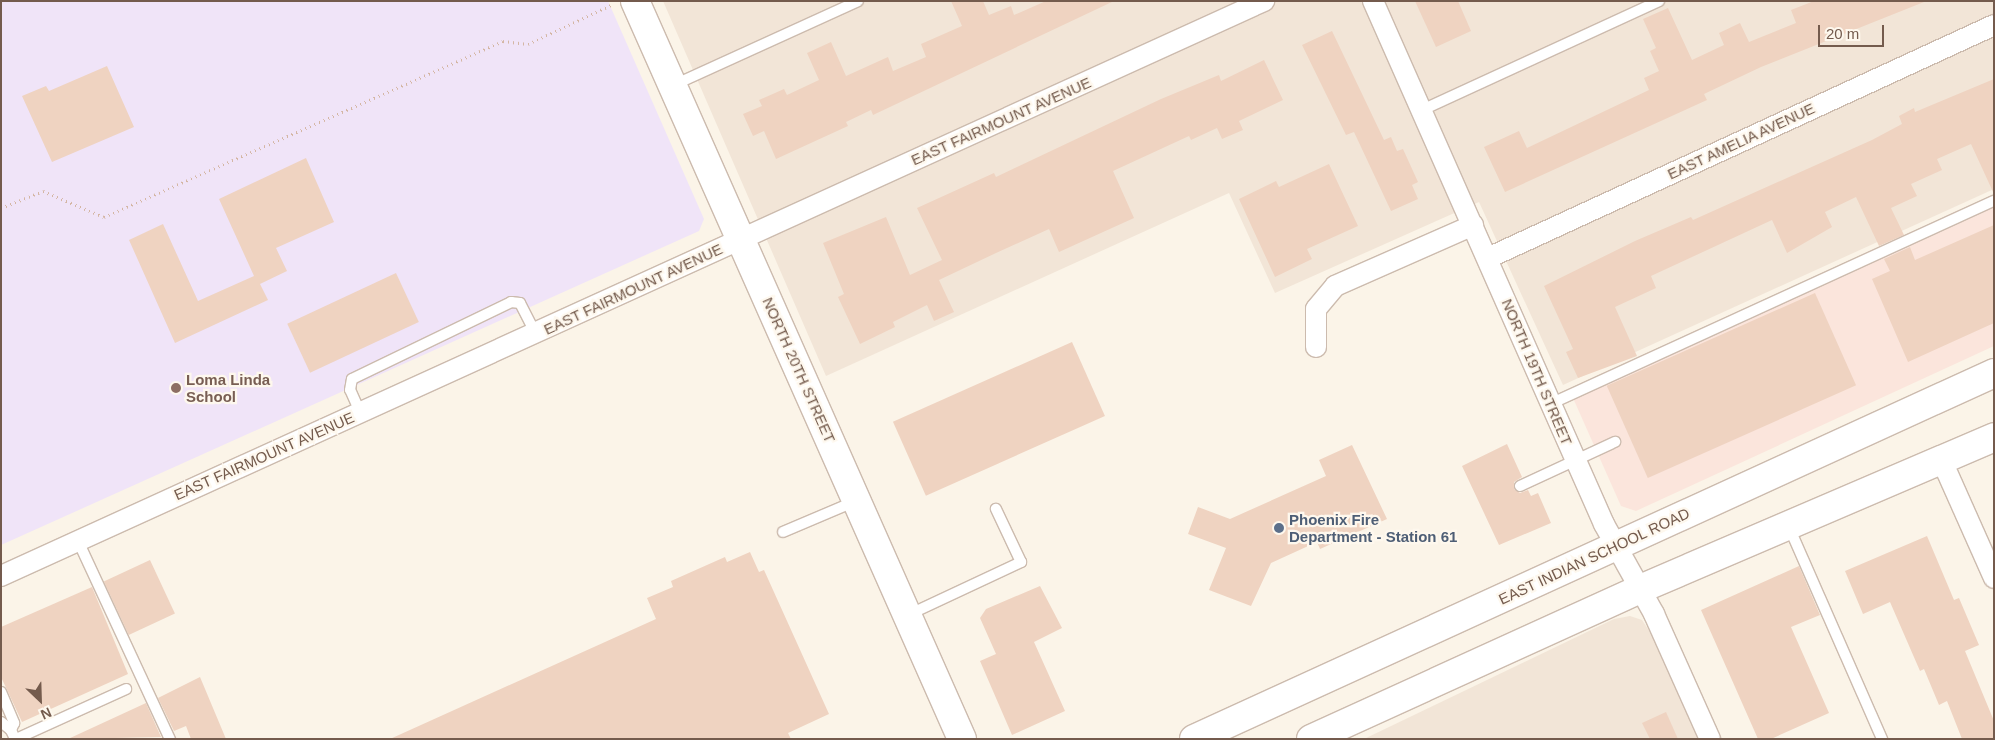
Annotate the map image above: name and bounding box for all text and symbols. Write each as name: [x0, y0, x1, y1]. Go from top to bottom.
scale bar: [1820, 15, 1886, 47]
text: 20 m: [1826, 25, 1859, 42]
street label: EAST FAIRMOUNT AVENUE: [908, 73, 1094, 169]
street label: EAST AMELIA AVENUE: [1663, 98, 1819, 184]
street label: EAST FAIRMOUNT AVENUE: [540, 239, 726, 339]
street label: NORTH 20TH STREET: [759, 295, 839, 445]
street label: NORTH 19TH STREET: [1498, 296, 1576, 448]
place label: Loma Linda School: [186, 370, 270, 405]
marker: Loma Linda School: [170, 382, 182, 394]
street label: EAST FAIRMOUNT AVENUE: [171, 408, 357, 504]
street label: EAST INDIAN SCHOOL ROAD: [1495, 504, 1693, 608]
place label: Phoenix Fire Department - Station 61: [1289, 510, 1457, 545]
marker: Phoenix Fire Department - Station 61: [1273, 522, 1285, 534]
north arrow: [15, 675, 65, 725]
text: N: [38, 704, 54, 723]

